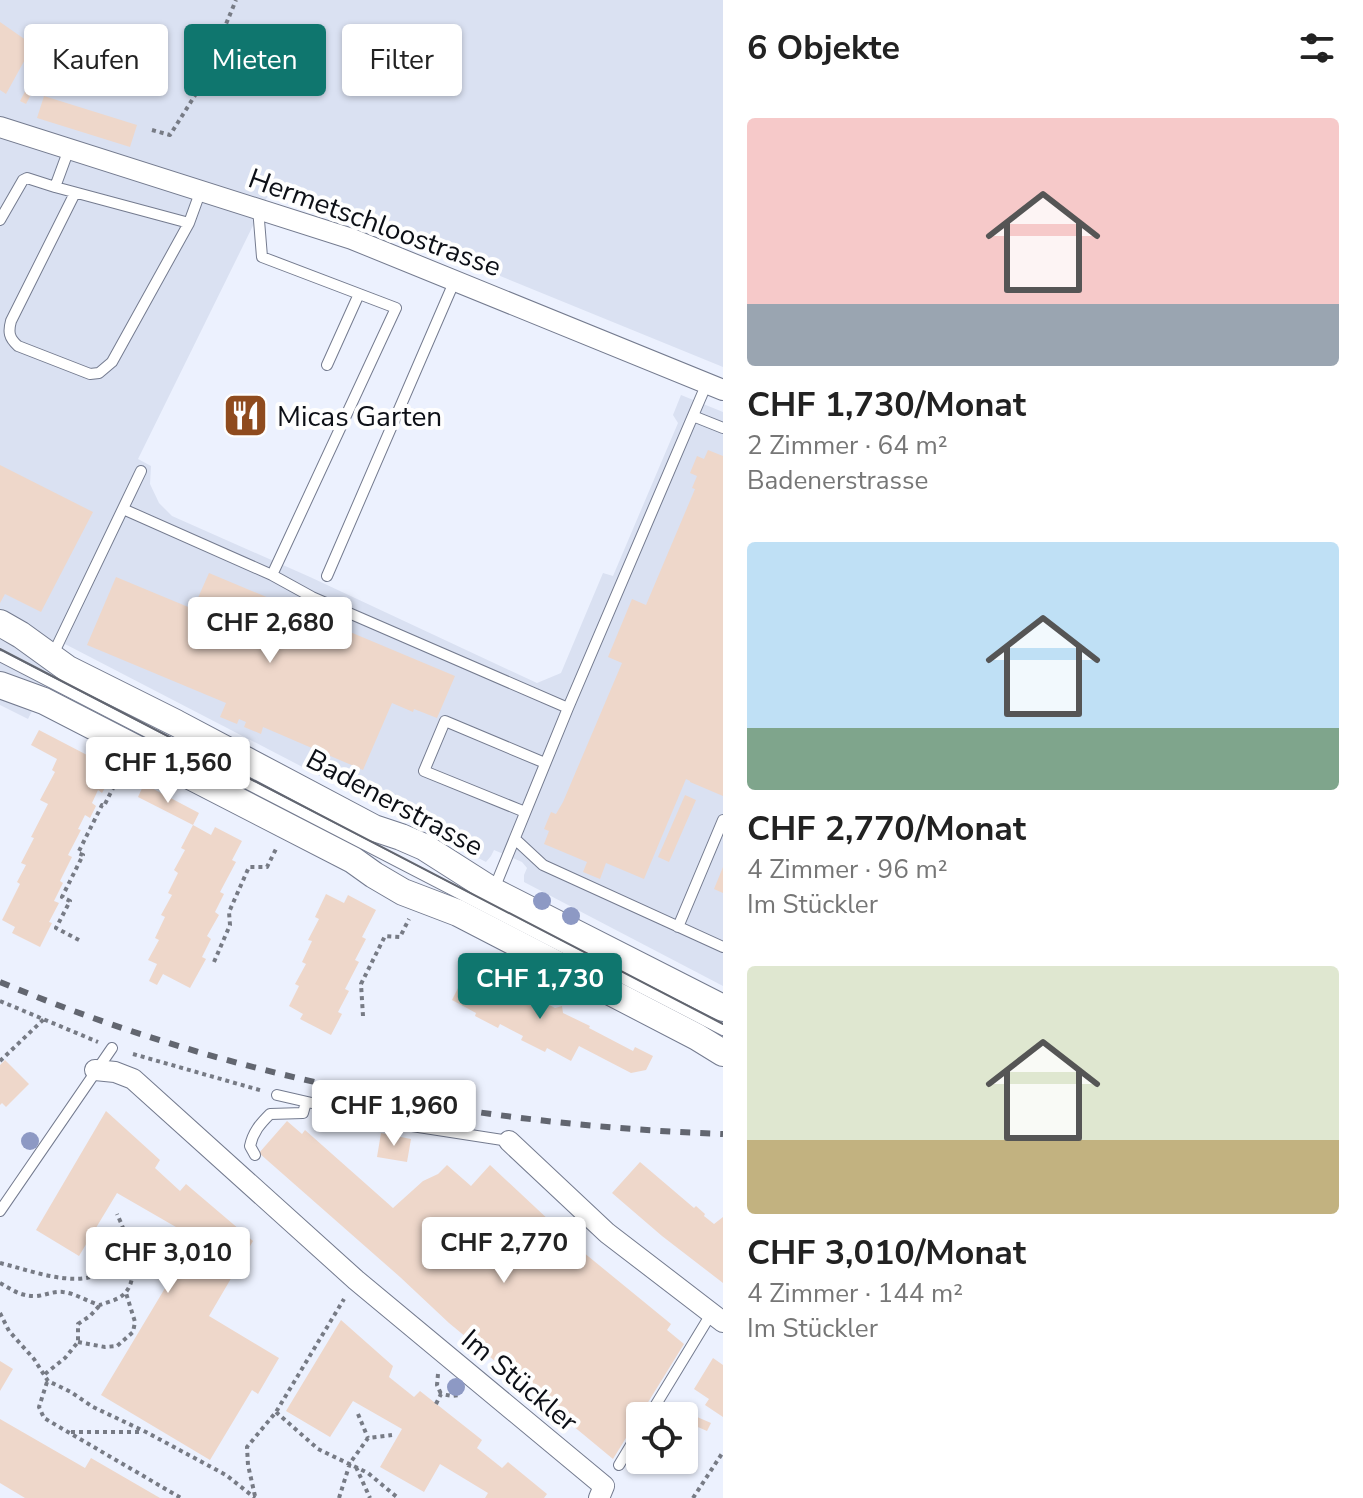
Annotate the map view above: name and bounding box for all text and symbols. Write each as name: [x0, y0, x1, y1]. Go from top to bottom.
chip: Kaufen: [24, 24, 168, 96]
chip: Mieten: [184, 24, 326, 96]
chip: Filter: [342, 24, 462, 96]
text: 6 Objekte: [747, 25, 900, 71]
icon: filters: [1295, 26, 1339, 70]
street label: Hermetschloostrasse: [243, 160, 506, 286]
icon: home: [971, 170, 1115, 314]
text: CHF 1,730/Monat: [747, 382, 1026, 428]
restaurant icon: Micas Garten: [222, 392, 270, 440]
place label: Micas Garten: [277, 398, 442, 436]
text: 2 Zimmer · 64 m²: [747, 428, 948, 463]
text: Badenerstrasse: [747, 463, 928, 498]
icon: home: [971, 594, 1115, 738]
pin: CHF 2,680: [178, 597, 362, 665]
text: CHF 2,680: [206, 605, 334, 640]
pin: CHF 1,560: [76, 737, 260, 805]
street label: Badenerstrasse: [299, 740, 490, 866]
text: CHF 1,560: [104, 745, 232, 780]
text: CHF 2,770/Monat: [747, 806, 1026, 852]
text: 4 Zimmer · 96 m²: [747, 852, 948, 887]
text: Im Stückler: [747, 887, 878, 922]
pin: CHF 1,730: [448, 953, 632, 1021]
text: CHF 1,730: [476, 961, 604, 996]
icon: home: [971, 1018, 1115, 1162]
pin: CHF 1,960: [302, 1080, 486, 1148]
text: CHF 1,960: [330, 1088, 458, 1123]
pin: CHF 2,770: [412, 1217, 596, 1285]
text: CHF 2,770: [440, 1225, 568, 1260]
pin: CHF 3,010: [76, 1227, 260, 1295]
text: CHF 3,010/Monat: [747, 1230, 1026, 1276]
text: CHF 3,010: [104, 1235, 232, 1270]
text: 4 Zimmer · 144 m²: [747, 1276, 963, 1311]
text: Im Stückler: [747, 1311, 878, 1346]
street label: Im Stückler: [453, 1321, 586, 1441]
map controls: [626, 1402, 698, 1474]
button: locate: [626, 1402, 698, 1474]

